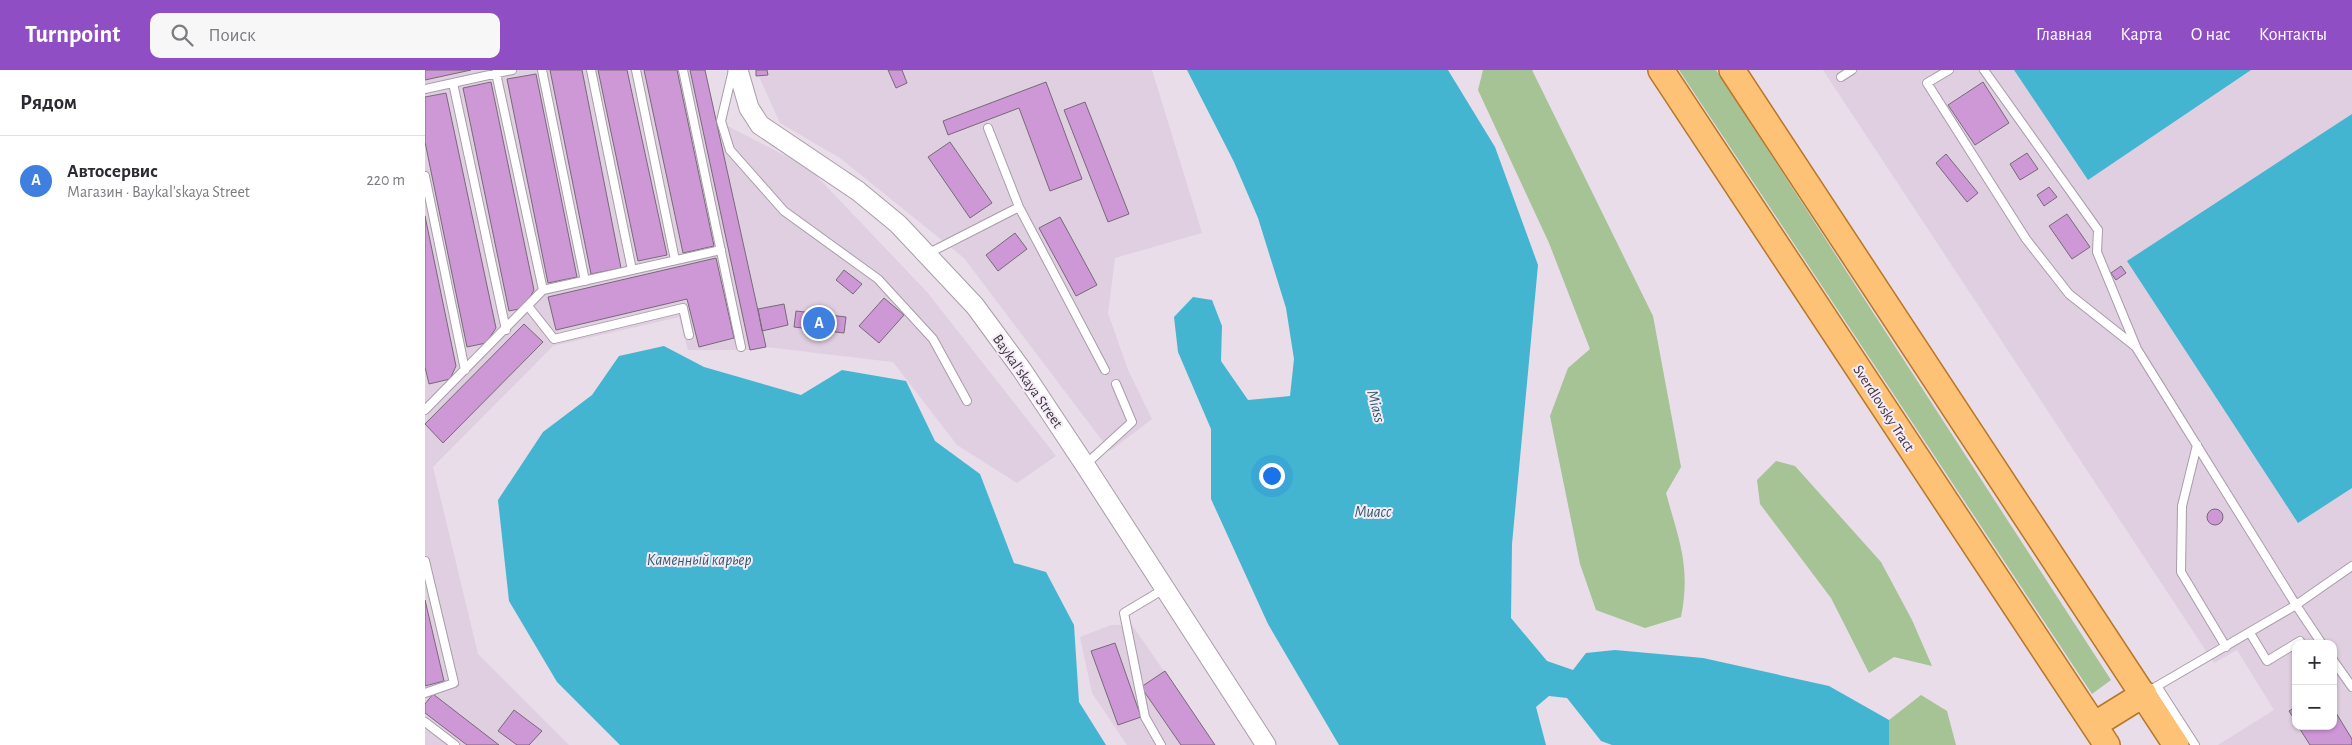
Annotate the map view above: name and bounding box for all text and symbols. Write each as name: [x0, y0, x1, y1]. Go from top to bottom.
search box: [150, 13, 500, 58]
icon: search: [168, 21, 196, 49]
text: Turnpoint: [25, 23, 120, 47]
text: Поиск: [208, 26, 256, 45]
text: Главная: [2036, 26, 2092, 44]
text: Карта: [2120, 26, 2162, 44]
text: О нас: [2190, 26, 2231, 44]
text: Контакты: [2259, 26, 2327, 44]
text: Рядом: [20, 92, 77, 113]
text: Автосервис: [67, 162, 158, 181]
text: A: [31, 172, 41, 188]
text: 220 m: [367, 172, 405, 188]
text: Магазин · Baykal'skaya Street: [67, 184, 250, 200]
pin: A: [803, 304, 835, 342]
street label: Baykal'skaya Street: [990, 332, 1066, 431]
street label: Sverdlovsky Tract: [1850, 362, 1917, 454]
water label: Miass: [1364, 388, 1388, 424]
your location: [1259, 463, 1285, 489]
water label: Миасс: [1354, 504, 1392, 520]
water label: Каменный карьер: [647, 552, 751, 569]
map controls: [2292, 640, 2337, 730]
button: +: [2292, 640, 2337, 685]
button: −: [2292, 685, 2337, 730]

